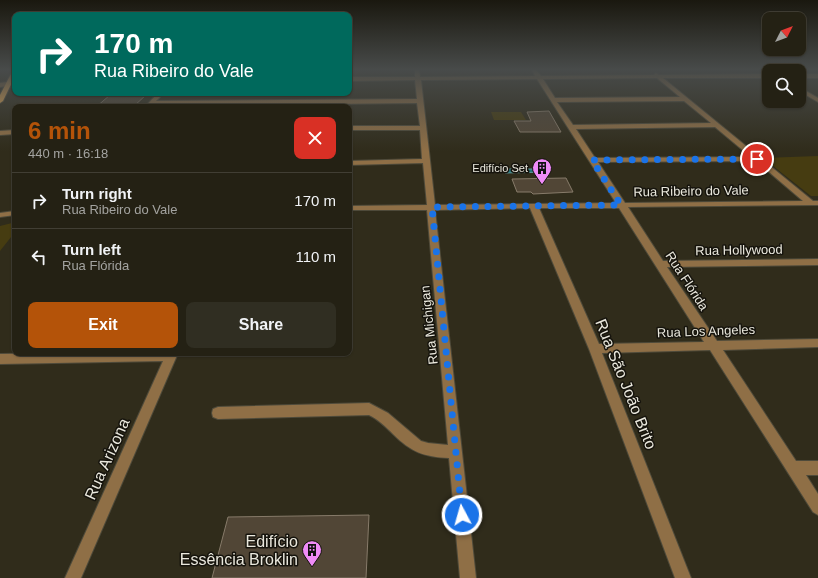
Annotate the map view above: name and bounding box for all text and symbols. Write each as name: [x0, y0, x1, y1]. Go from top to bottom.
north arrow: [762, 12, 806, 56]
map controls: [762, 12, 806, 108]
icon: right: [28, 28, 80, 80]
text: 170 m: [94, 28, 173, 59]
text: Rua Ribeiro do Vale: [94, 61, 254, 81]
button: search: [762, 64, 806, 108]
text: 6 min: [28, 117, 91, 144]
button: close: [294, 117, 336, 159]
pin: [740, 142, 774, 176]
text: 440 m · 16:18: [28, 146, 108, 161]
icon: arrive: [746, 148, 768, 170]
building icon: Edifício Set: [531, 157, 553, 185]
place label: Edifício Set: [472, 162, 528, 174]
street label: Rua Ribeiro do Vale: [633, 182, 749, 200]
text: Turn right: [62, 185, 132, 202]
icon: right: [28, 190, 50, 212]
text: 170 m: [294, 192, 336, 209]
text: Rua Ribeiro do Vale: [62, 202, 177, 217]
text: Turn left: [62, 241, 121, 258]
street label: Rua Hollywood: [695, 242, 783, 258]
icon: left: [28, 246, 50, 268]
text: 110 m: [295, 248, 336, 265]
street label: Rua Flórida: [662, 249, 712, 314]
text: Rua Flórida: [62, 258, 129, 273]
street label: Rua Michigan: [417, 285, 441, 365]
button: Exit: [28, 302, 178, 348]
button: Share: [186, 302, 336, 348]
street label: Rua São João Brito: [592, 316, 660, 452]
street label: Rua Los Angeles: [657, 322, 756, 340]
street label: Rua Arizona: [82, 416, 133, 502]
position arrow: [441, 494, 483, 536]
place label: Edifício Essência Broklin: [180, 533, 298, 568]
building icon: Edifício Essência Broklin: [301, 539, 323, 567]

